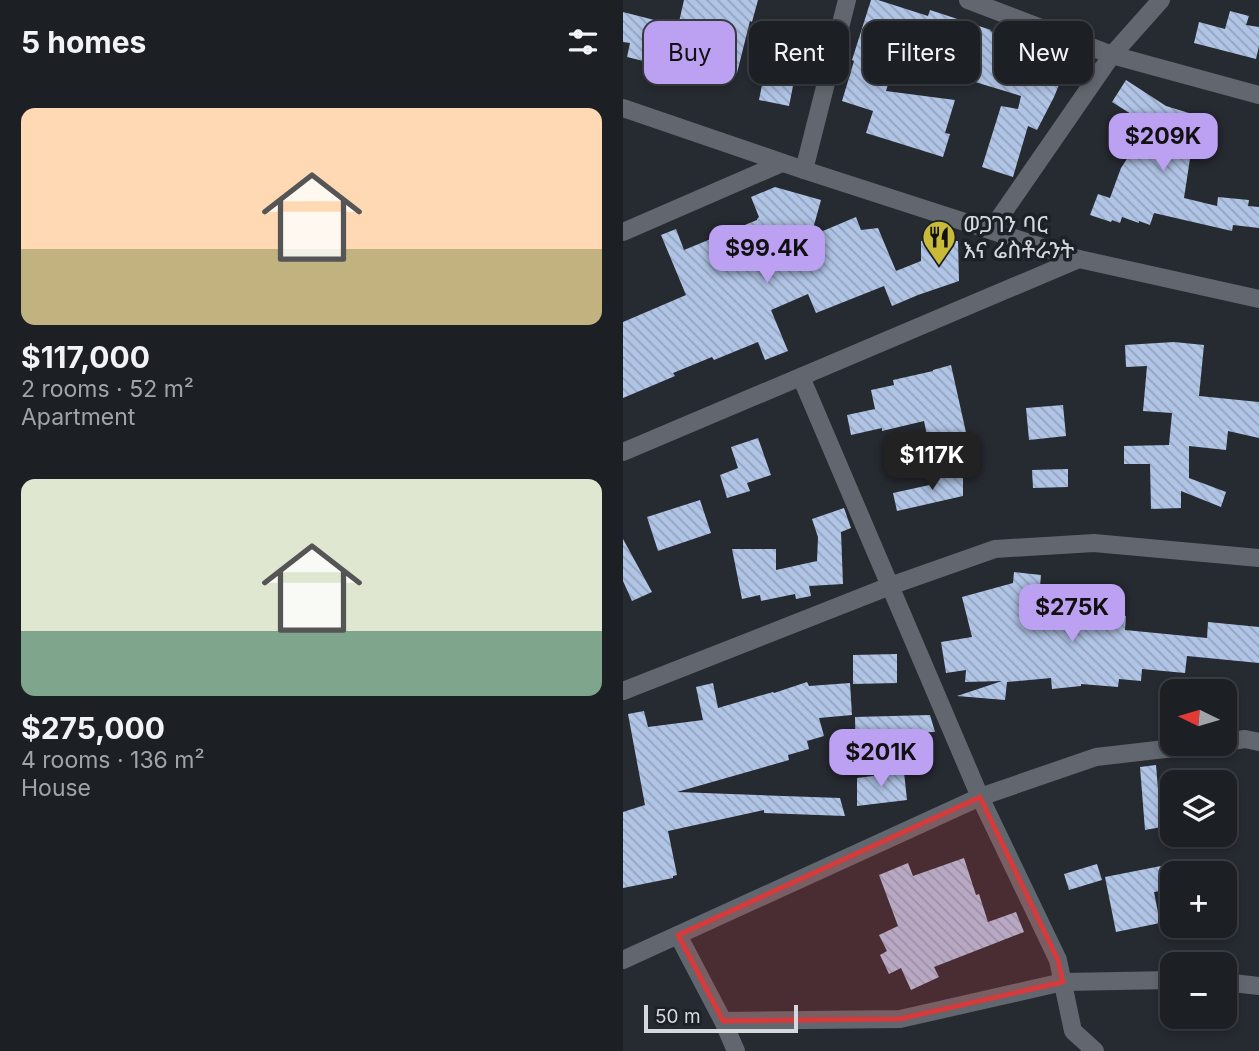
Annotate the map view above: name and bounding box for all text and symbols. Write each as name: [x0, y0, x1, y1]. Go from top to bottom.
chip: Buy: [644, 21, 735, 84]
chip: Rent: [749, 21, 849, 84]
chip: Filters: [863, 21, 980, 84]
chip: New: [994, 21, 1093, 84]
icon: filters: [564, 23, 602, 61]
text: 5 homes: [21, 24, 146, 60]
pin: $209K: [1114, 114, 1212, 173]
text: $209K: [1125, 122, 1201, 150]
icon: home: [249, 154, 375, 280]
place label: ወጋገን ባር እና ሬስቶራንት: [963, 210, 1074, 264]
restaurant icon: ወጋገን ባር እና ሬስቶራንት: [920, 218, 958, 267]
pin: $99.4K: [710, 226, 824, 285]
text: $99.4K: [725, 234, 809, 262]
text: $117,000: [21, 339, 150, 375]
text: 2 rooms · 52 m²: [21, 375, 194, 403]
text: Apartment: [21, 403, 135, 431]
pin: $117K: [883, 433, 981, 492]
text: $117K: [900, 441, 964, 469]
icon: home: [249, 525, 375, 651]
pin: $275K: [1023, 584, 1121, 644]
text: $275K: [1035, 593, 1109, 621]
north arrow: [1160, 679, 1237, 756]
map controls: [1160, 679, 1237, 1029]
text: $275,000: [21, 710, 165, 746]
pin: $201K: [832, 730, 930, 789]
text: $201K: [845, 738, 917, 766]
text: 4 rooms · 136 m²: [21, 746, 205, 774]
button: layers: [1160, 770, 1237, 847]
text: House: [21, 774, 91, 802]
button: +: [1160, 861, 1237, 938]
button: −: [1160, 952, 1237, 1029]
scale bar: [644, 1002, 798, 1034]
text: 50 m: [655, 1005, 701, 1028]

